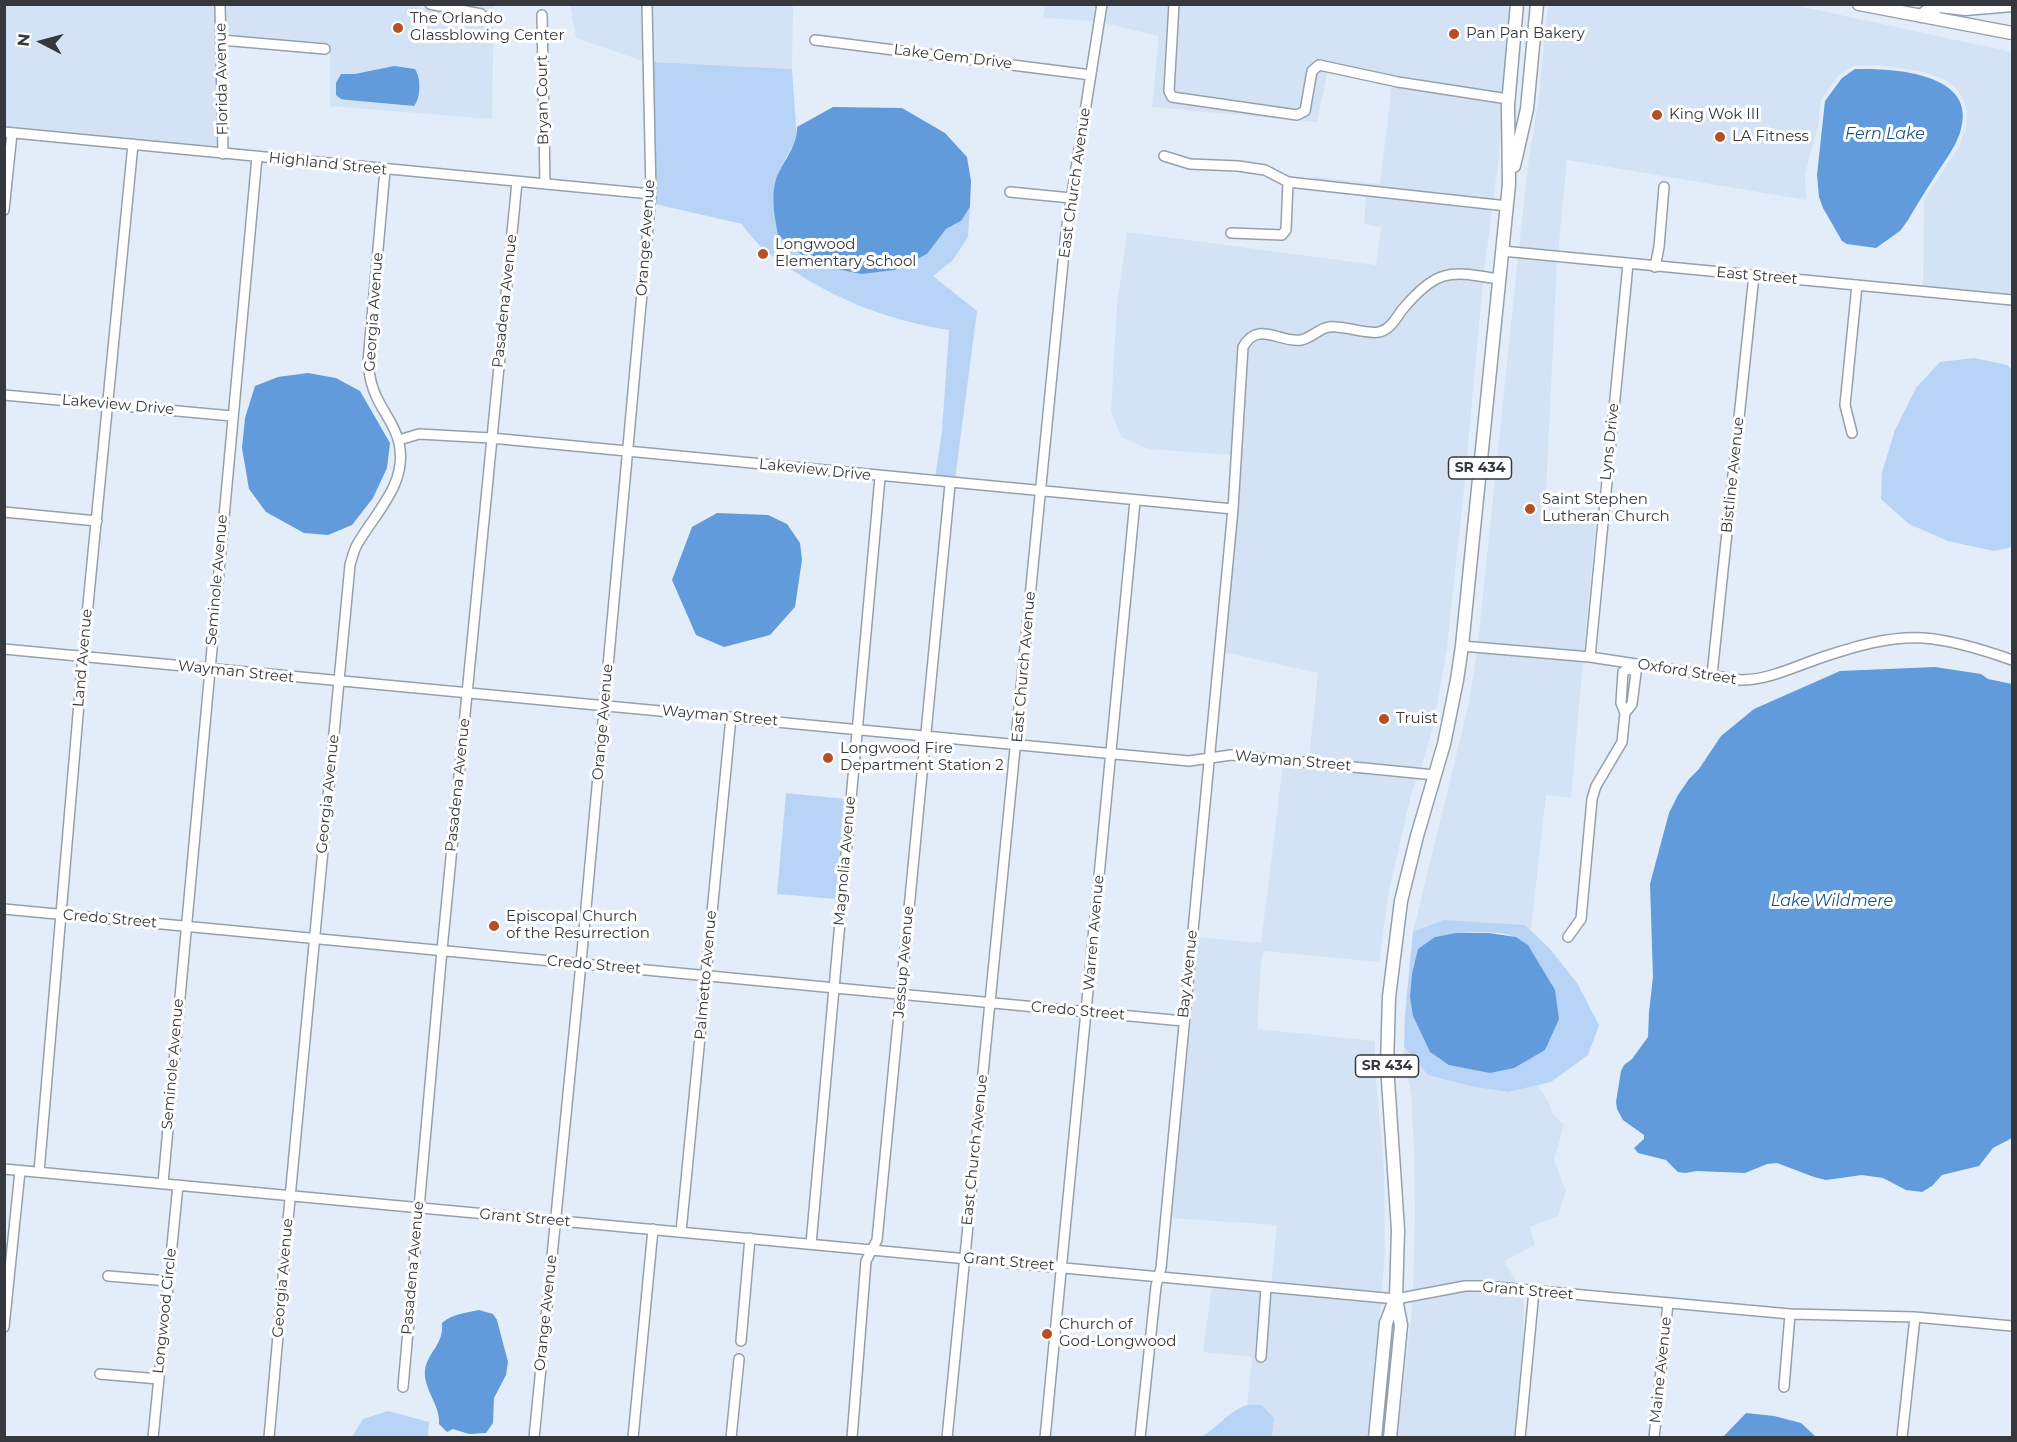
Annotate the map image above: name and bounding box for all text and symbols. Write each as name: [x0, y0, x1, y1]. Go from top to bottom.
place label: The Orlando Glassblowing Center: [410, 10, 564, 45]
north arrow: [12, 12, 72, 72]
marker: The Orlando Glassblowing Center: [391, 21, 405, 35]
street label: Florida Avenue: [212, 23, 232, 135]
place label: Pan Pan Bakery: [1466, 25, 1585, 43]
marker: Pan Pan Bakery: [1447, 27, 1461, 41]
text: N: [13, 33, 34, 47]
street label: Lake Gem Drive: [893, 41, 1013, 73]
street label: Bryan Court: [533, 55, 553, 145]
place label: King Wok III: [1669, 106, 1760, 124]
street label: East Church Avenue: [1056, 107, 1094, 259]
marker: King Wok III: [1650, 108, 1664, 122]
water label: Fern Lake: [1845, 124, 1925, 144]
place label: LA Fitness: [1732, 128, 1809, 146]
marker: LA Fitness: [1713, 130, 1727, 144]
street label: Highland Street: [268, 149, 388, 179]
street label: Orange Avenue: [633, 179, 659, 297]
street label: Pasadena Avenue: [489, 233, 521, 369]
place label: Longwood Elementary School: [775, 236, 916, 271]
marker: Longwood Elementary School: [756, 247, 770, 261]
street label: Georgia Avenue: [361, 252, 387, 372]
street label: East Street: [1716, 263, 1798, 289]
street label: Lakeview Drive: [61, 391, 175, 419]
street label: Lyns Drive: [1597, 402, 1623, 482]
street label: Bistline Avenue: [1718, 416, 1748, 534]
street label: Lakeview Drive: [758, 455, 872, 485]
road number: SR 434: [1448, 457, 1512, 479]
place label: Saint Stephen Lutheran Church: [1542, 491, 1670, 526]
marker: Saint Stephen Lutheran Church: [1523, 502, 1537, 516]
street label: Seminole Avenue: [202, 514, 232, 646]
street label: East Church Avenue: [1008, 591, 1040, 743]
street label: Land Avenue: [70, 608, 96, 708]
street label: Oxford Street: [1636, 655, 1738, 689]
street label: Wayman Street: [177, 657, 295, 687]
street label: Orange Avenue: [589, 663, 617, 781]
street label: Wayman Street: [661, 702, 779, 730]
place label: Truist: [1396, 710, 1438, 728]
marker: Truist: [1377, 712, 1391, 726]
street label: Pasadena Avenue: [442, 717, 474, 853]
street label: Georgia Avenue: [313, 734, 343, 854]
place label: Longwood Fire Department Station 2: [840, 740, 1004, 775]
street label: Wayman Street: [1234, 747, 1352, 775]
marker: Longwood Fire Department Station 2: [821, 751, 835, 765]
street label: Magnolia Avenue: [830, 795, 860, 927]
street label: Warren Avenue: [1080, 874, 1108, 992]
water label: Lake Wildmere: [1771, 891, 1893, 911]
street label: Jessup Avenue: [890, 905, 918, 1019]
street label: Credo Street: [62, 906, 158, 932]
place label: Episcopal Church of the Resurrection: [506, 908, 650, 943]
street label: Palmetto Avenue: [691, 909, 721, 1041]
marker: Episcopal Church of the Resurrection: [487, 919, 501, 933]
street label: Bay Avenue: [1174, 929, 1202, 1019]
street label: Credo Street: [546, 952, 642, 978]
street label: Seminole Avenue: [158, 998, 188, 1130]
street label: Credo Street: [1030, 998, 1126, 1024]
road number: SR 434: [1356, 1055, 1418, 1077]
street label: East Church Avenue: [958, 1074, 992, 1226]
street label: Pasadena Avenue: [398, 1200, 428, 1336]
street label: Grant Street: [479, 1205, 571, 1231]
street label: Georgia Avenue: [269, 1218, 297, 1338]
street label: Longwood Circle: [149, 1247, 181, 1375]
street label: Grant Street: [963, 1249, 1055, 1275]
street label: Orange Avenue: [531, 1254, 561, 1372]
street label: Grant Street: [1482, 1278, 1574, 1304]
place label: Church of God-Longwood: [1059, 1316, 1176, 1351]
street label: Maine Avenue: [1646, 1316, 1676, 1424]
marker: Church of God-Longwood: [1040, 1327, 1054, 1341]

